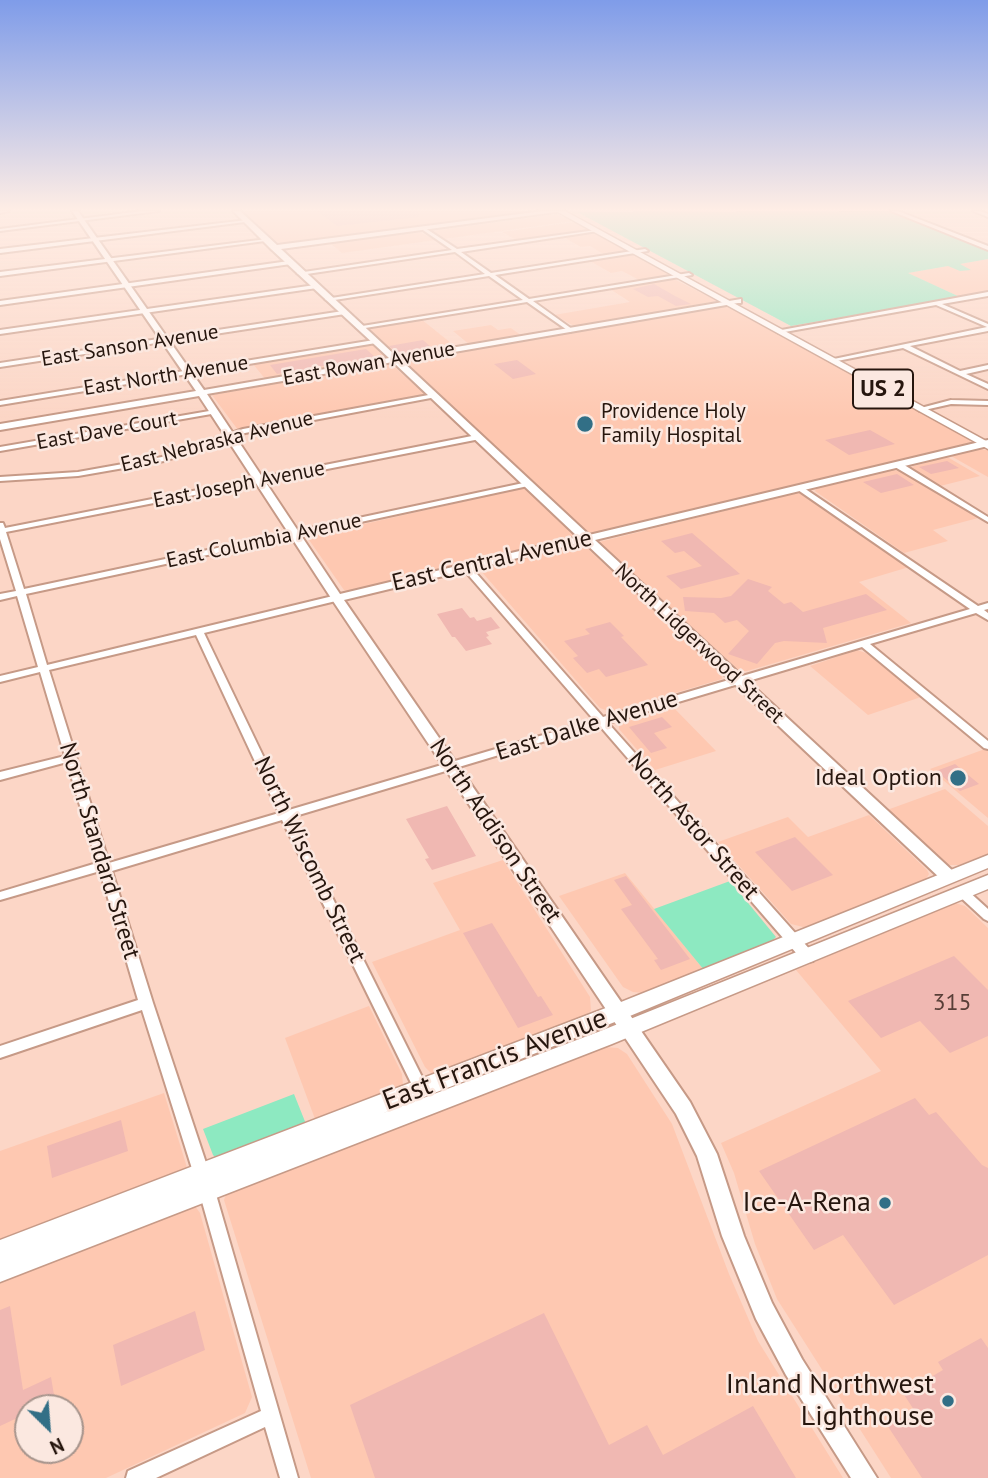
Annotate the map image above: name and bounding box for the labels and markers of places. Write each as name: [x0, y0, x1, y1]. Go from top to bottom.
place label: Providence Holy Family Hospital: [601, 399, 746, 449]
marker: Providence Holy Family Hospital: [575, 414, 595, 434]
place label: Ideal Option: [815, 764, 942, 792]
marker: Ideal Option: [948, 768, 968, 788]
place label: Ice-A-Rena: [742, 1186, 871, 1220]
marker: Ice-A-Rena: [877, 1195, 893, 1211]
place label: Inland Northwest Lighthouse: [726, 1368, 934, 1434]
marker: Inland Northwest Lighthouse: [940, 1393, 956, 1409]

